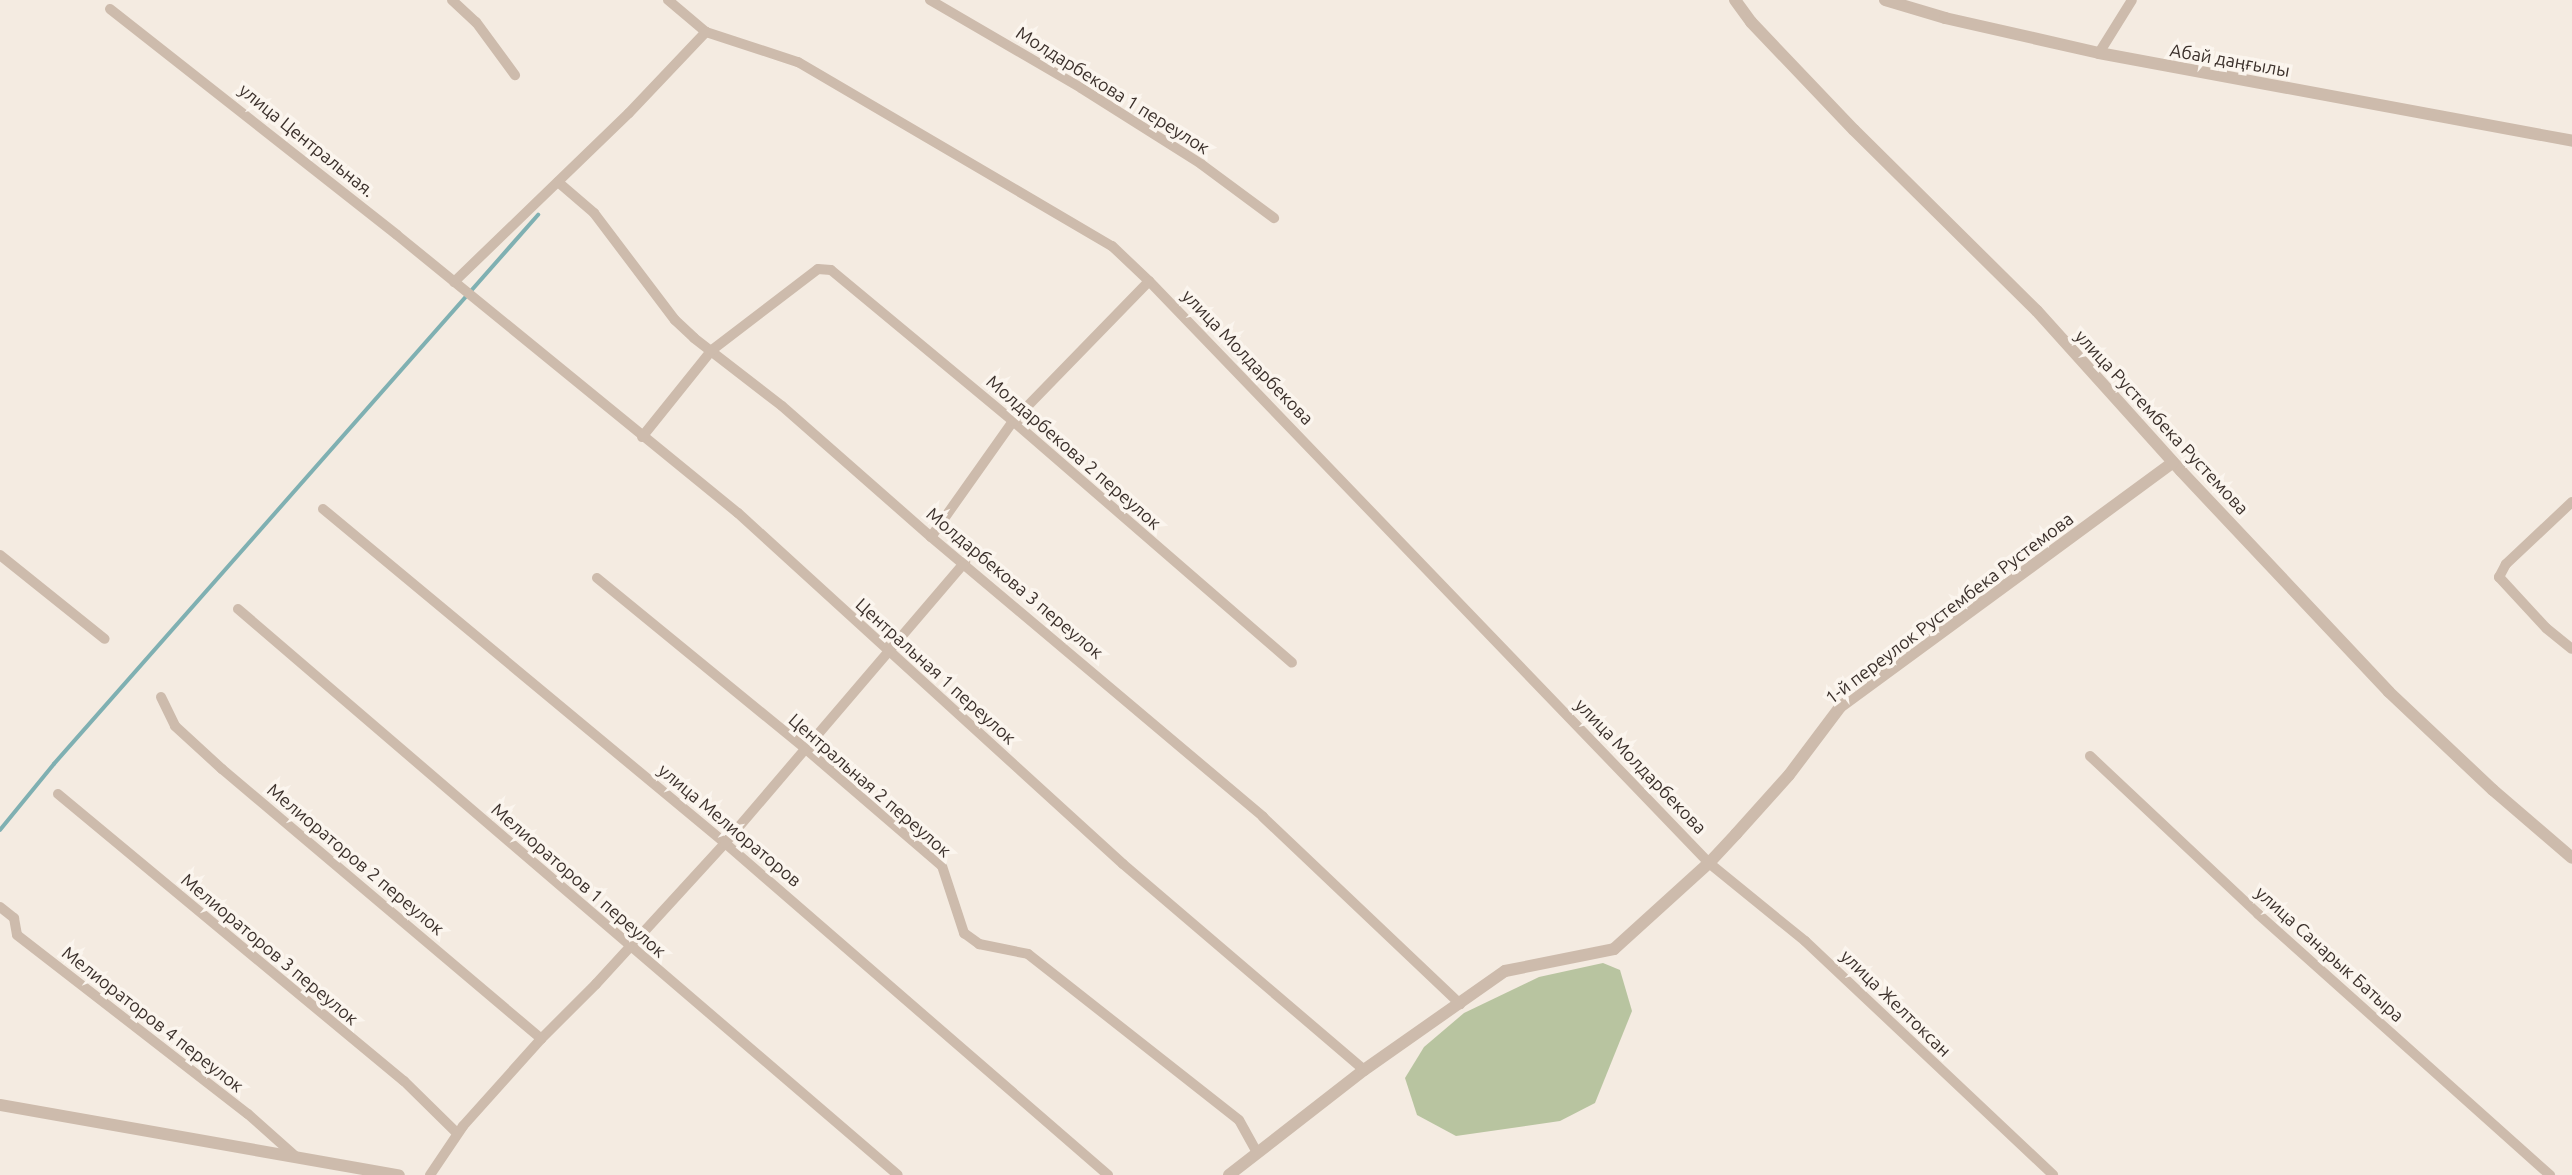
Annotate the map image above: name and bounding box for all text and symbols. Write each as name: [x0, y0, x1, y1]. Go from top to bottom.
street label: Молдарбекова 1 переулок: [1012, 22, 1214, 158]
street label: Абай даңғылы: [2168, 39, 2292, 81]
street label: улица Центральная.: [235, 79, 379, 201]
street label: улица Молдарбекова: [1178, 285, 1318, 429]
street label: улица Рустембека Рустемова: [2071, 325, 2253, 519]
street label: Молдарбекова 2 переулок: [982, 370, 1166, 534]
street label: Молдарбекова 3 переулок: [922, 503, 1108, 663]
street label: 1-й переулок Рустембека Рустемова: [1821, 508, 2077, 708]
street label: Центральная 1 переулок: [851, 593, 1021, 749]
street label: улица Молдарбекова: [1571, 694, 1711, 838]
street label: Центральная 2 переулок: [784, 709, 956, 861]
street label: улица Мелиораторов: [654, 759, 806, 891]
street label: Мелиораторов 2 переулок: [263, 779, 449, 939]
street label: Мелиораторов 1 переулок: [487, 798, 671, 962]
street label: Мелиораторов 3 переулок: [177, 869, 363, 1029]
street label: улица Санарык Батыра: [2251, 882, 2409, 1026]
street label: Мелиораторов 4 переулок: [58, 941, 248, 1097]
street label: улица Желтоксан: [1836, 945, 1956, 1061]

